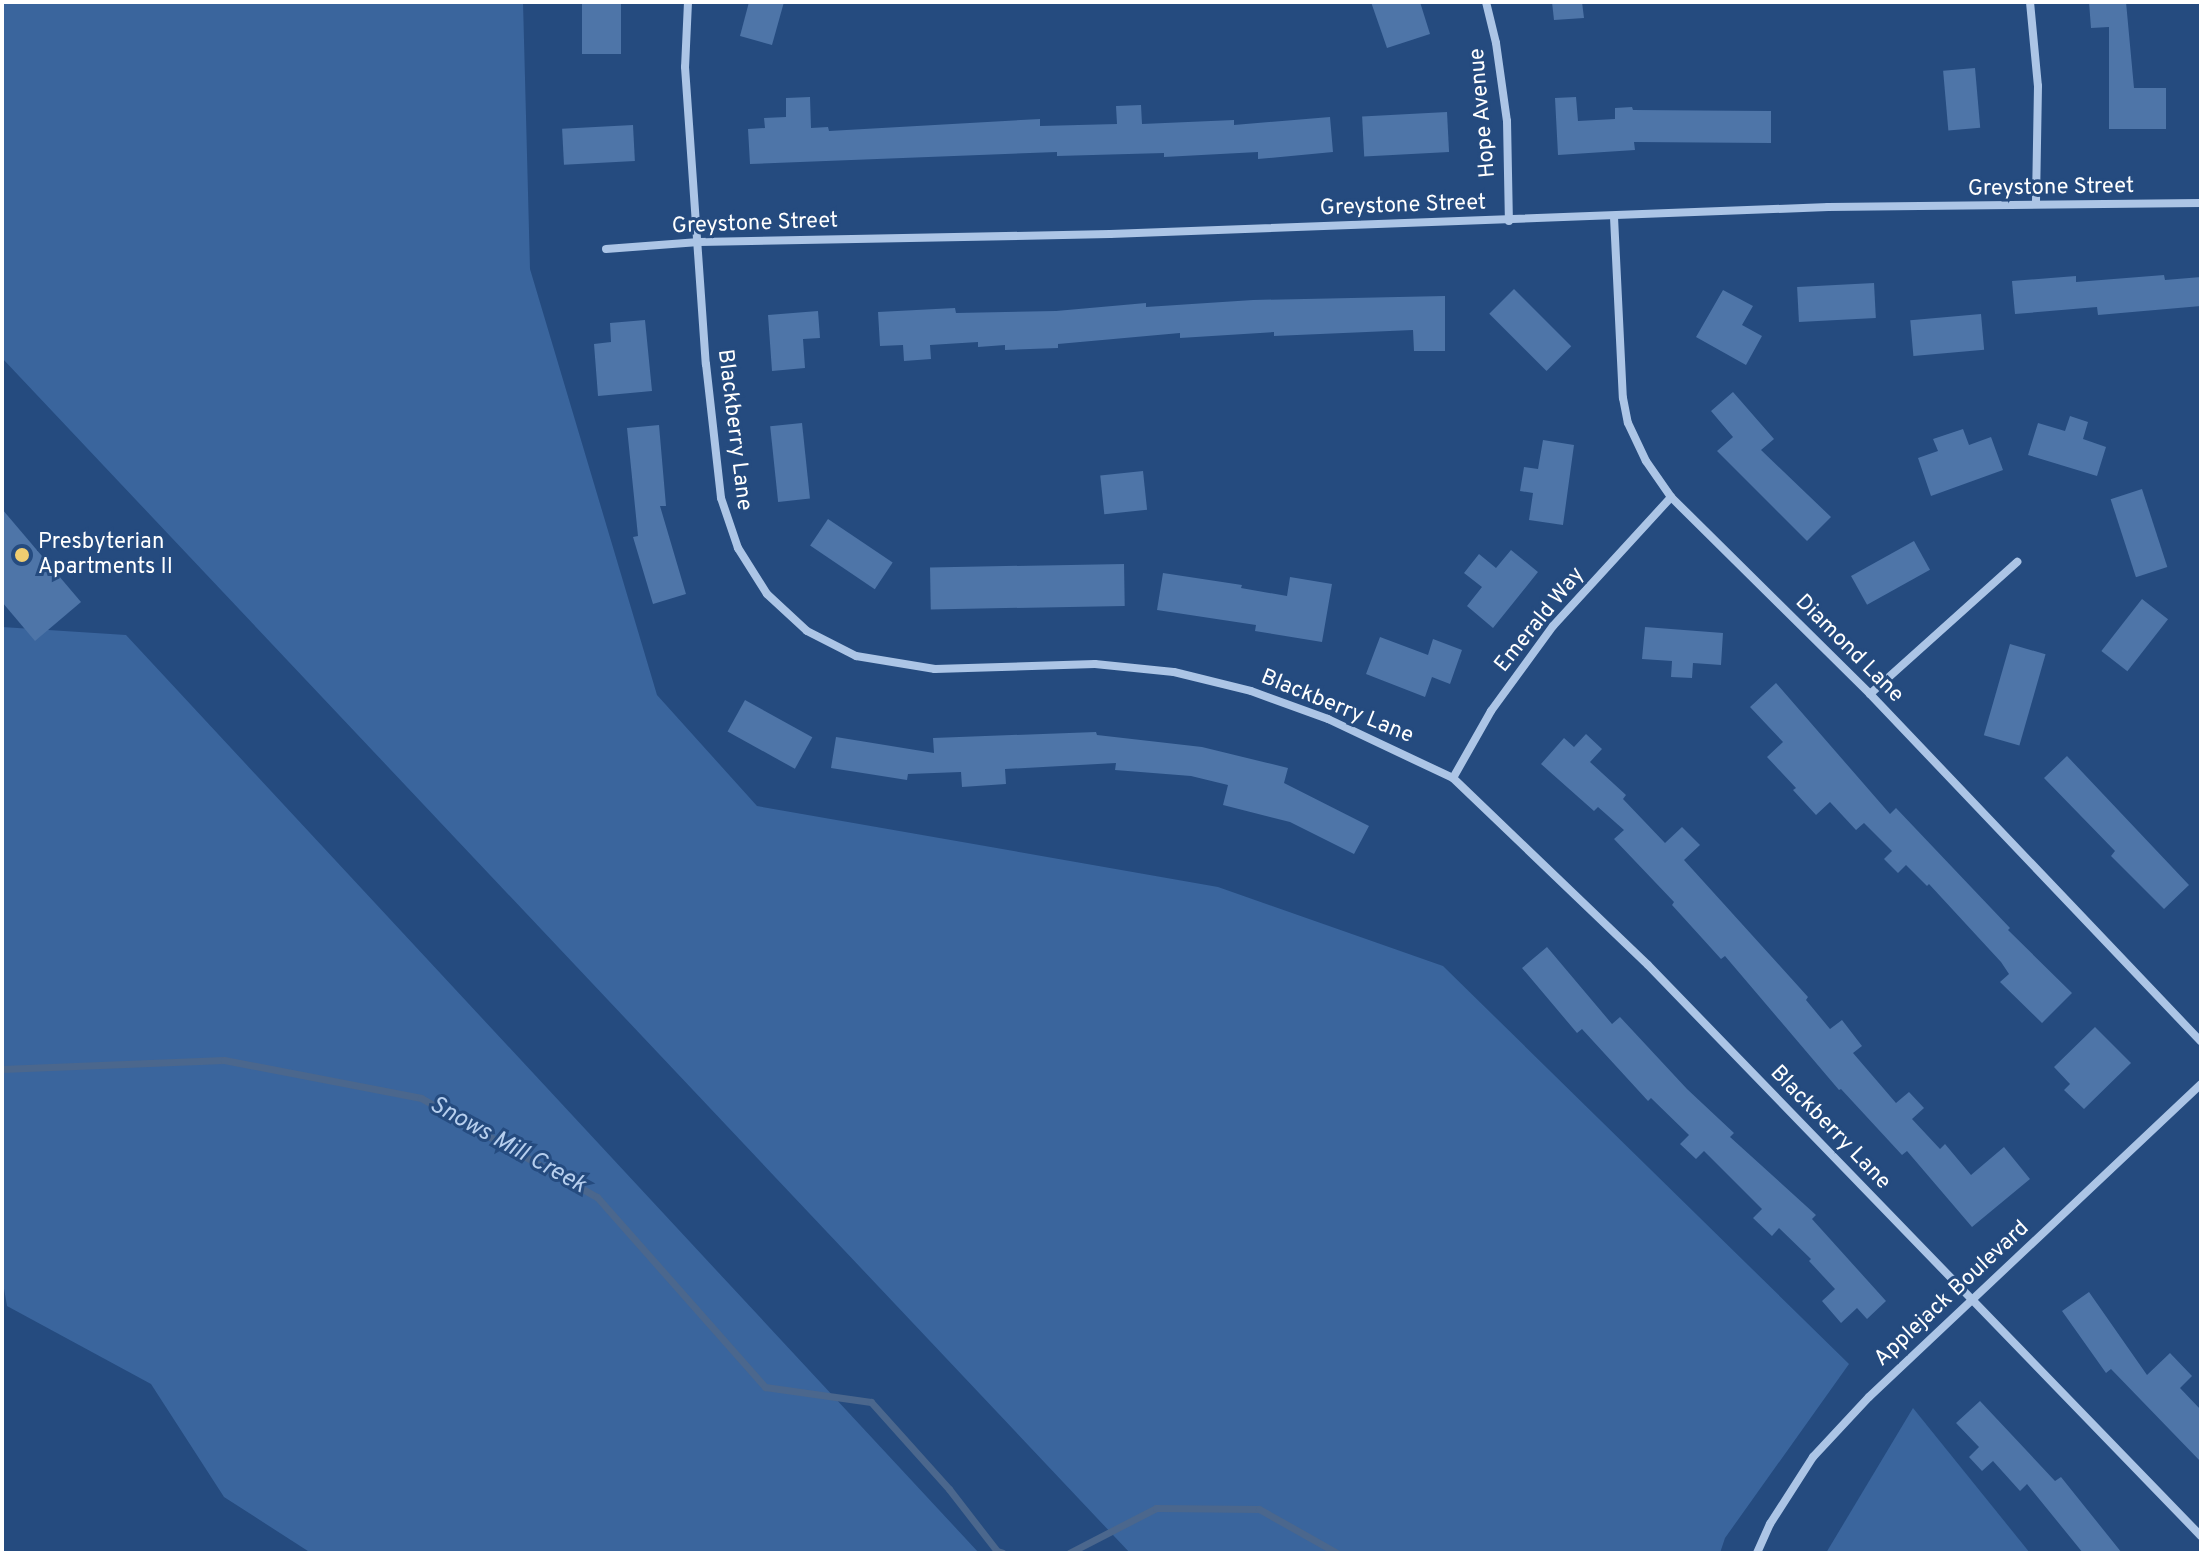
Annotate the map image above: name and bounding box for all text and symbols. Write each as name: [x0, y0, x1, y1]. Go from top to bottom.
street label: Hope Avenue: [1464, 47, 1502, 179]
street label: Greystone Street: [1968, 173, 2134, 203]
street label: Greystone Street: [1319, 190, 1487, 222]
street label: Greystone Street: [671, 208, 839, 240]
street label: Blackberry Lane: [711, 348, 757, 512]
place label: Presbyterian Apartments II: [38, 529, 173, 580]
marker: Presbyterian Apartments II: [13, 546, 31, 564]
street label: Emerald Way: [1489, 562, 1591, 678]
street label: Diamond Lane: [1789, 589, 1909, 709]
street label: Blackberry Lane: [1257, 664, 1417, 750]
street label: Blackberry Lane: [1764, 1060, 1896, 1196]
water label: Snows Mill Creek: [424, 1091, 590, 1201]
street label: Applejack Boulevard: [1869, 1215, 2035, 1373]

